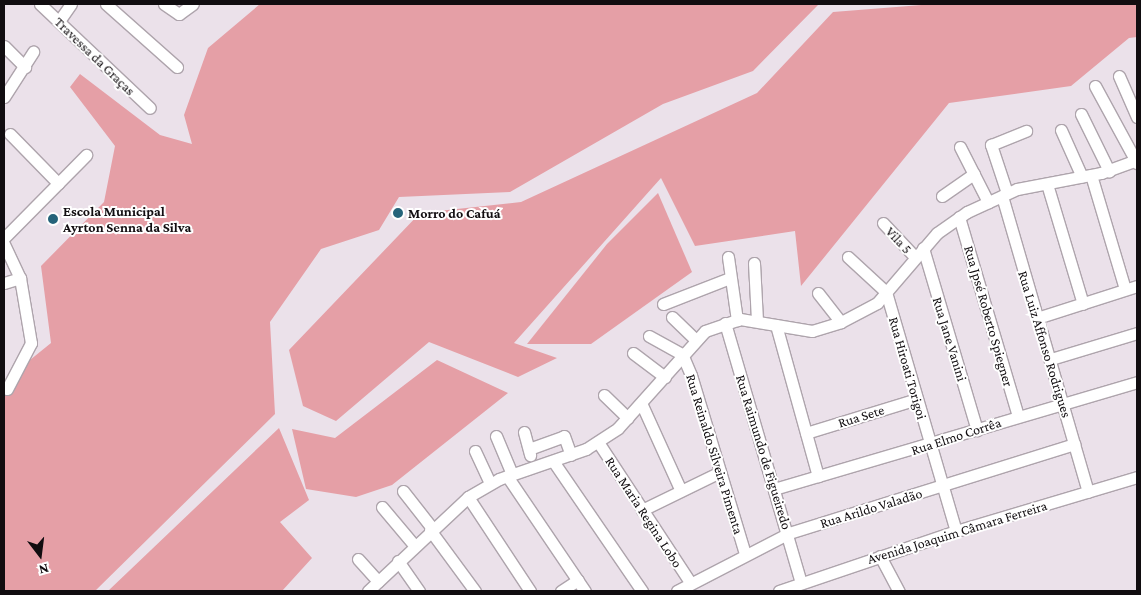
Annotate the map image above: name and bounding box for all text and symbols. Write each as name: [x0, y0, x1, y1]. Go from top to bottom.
street label: Travessa da Graças: [51, 13, 139, 99]
place label: Escola Municipal Ayrton Senna da Silva: [63, 203, 191, 236]
place label: Morro do Cafuá: [408, 205, 500, 221]
marker: Morro do Cafuá: [392, 207, 404, 219]
marker: Escola Municipal Ayrton Senna da Silva: [47, 213, 59, 225]
street label: Vila 5: [882, 223, 916, 257]
street label: Rua Jpsé Roberto Spiegner: [961, 243, 1017, 389]
street label: Rua Luiz Affonso Rodrigues: [1015, 269, 1075, 419]
street label: Rua Jane Vanini: [929, 295, 971, 383]
street label: Rua Hiroati Torigoi: [885, 315, 931, 421]
street label: Rua Reinaldo Silveira Pimenta: [683, 372, 747, 536]
street label: Rua Raimundo de Figueiredo: [732, 373, 796, 531]
street label: Rua Sete: [836, 401, 886, 431]
street label: Rua Elmo Corrêa: [909, 414, 1003, 458]
street label: Rua Maria Regina Lobo: [602, 453, 686, 571]
street label: Rua Arildo Valadão: [818, 484, 924, 532]
street label: Avenida Joaquim Câmara Ferreira: [865, 497, 1049, 567]
north arrow: [15, 530, 65, 580]
text: N: [37, 561, 51, 578]

